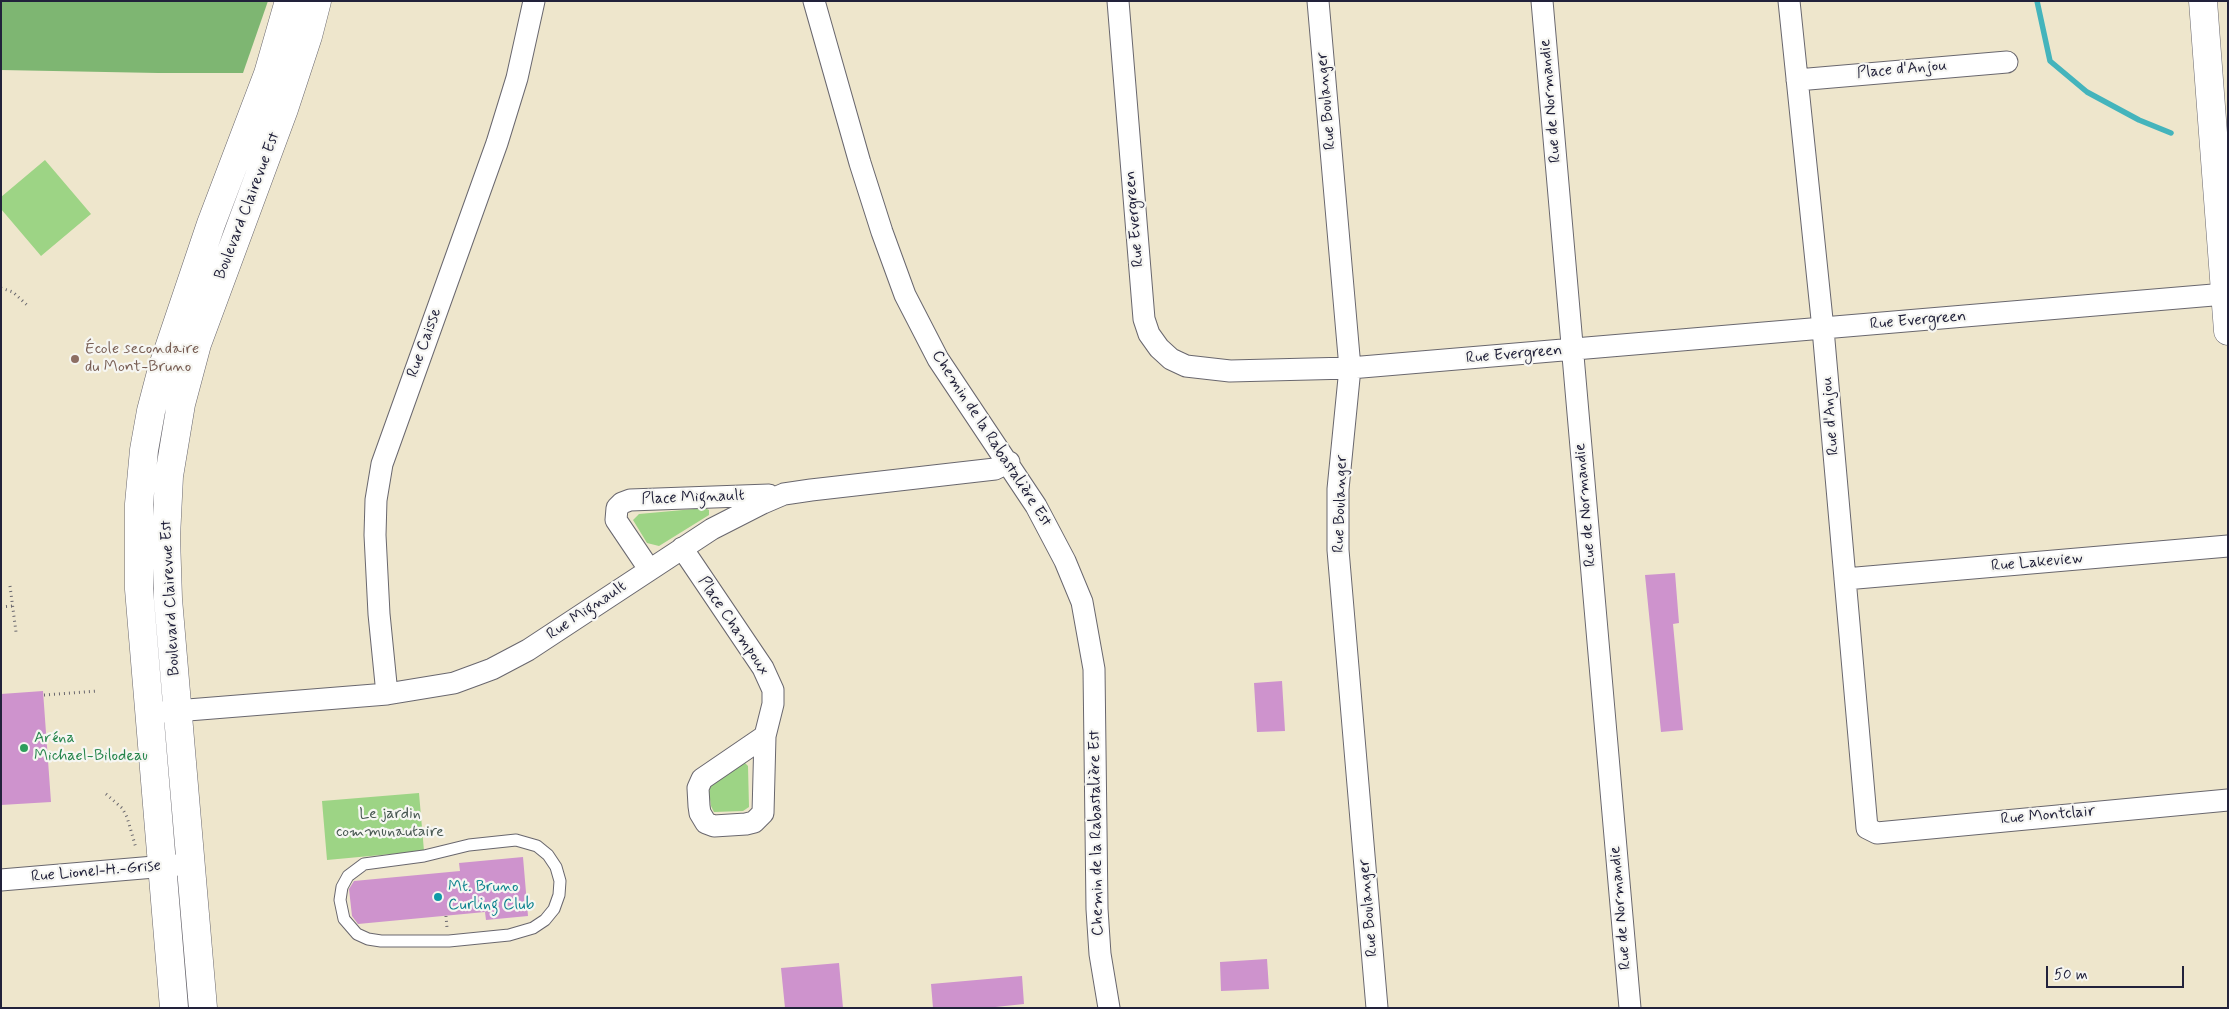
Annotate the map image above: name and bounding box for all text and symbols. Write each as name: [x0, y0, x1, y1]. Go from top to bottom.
street label: Rue de Normandie: [1536, 38, 1566, 164]
street label: Rue Boulanger: [1313, 51, 1341, 151]
street label: Place d'Anjou: [1856, 56, 1948, 84]
street label: Boulevard Clairevue Est: [211, 130, 285, 282]
street label: Rue Evergreen: [1121, 170, 1149, 268]
street label: Rue Caisse: [404, 306, 446, 380]
street label: Rue Evergreen: [1869, 307, 1967, 335]
place label: École secondaire du Mont-Bruno: [85, 340, 199, 378]
street label: Rue Evergreen: [1465, 341, 1563, 369]
street label: Chemin de la Rabastalière Est: [927, 347, 1055, 531]
marker: École secondaire du Mont-Bruno: [69, 353, 81, 365]
street label: Rue d'Anjou: [1818, 376, 1844, 456]
street label: Rue de Normandie: [1571, 442, 1601, 568]
street label: Rue Boulanger: [1330, 455, 1352, 553]
street label: Place Mignault: [641, 487, 745, 509]
street label: Boulevard Clairevue Est: [157, 520, 185, 676]
street label: Rue Lakeview: [1990, 549, 2084, 577]
street label: Place Champoux: [693, 573, 773, 679]
street label: Rue Mignault: [544, 577, 630, 645]
place label: Aréna Michael-Bilodeau: [34, 729, 148, 767]
street label: Chemin de la Rabastalière Est: [1086, 730, 1108, 936]
marker: Aréna Michael-Bilodeau: [18, 742, 30, 754]
street label: Rue Montclair: [2000, 802, 2096, 830]
park label: Le jardin communautaire: [336, 805, 444, 843]
street label: Rue de Normandie: [1606, 845, 1636, 971]
street label: Rue Lionel-H.-Grise: [30, 857, 162, 887]
street label: Rue Boulanger: [1355, 858, 1383, 958]
place label: Mt. Bruno Curling Club: [448, 878, 534, 916]
marker: Mt. Bruno Curling Club: [432, 891, 444, 903]
scale bar: [2049, 956, 2186, 988]
text: 50 m: [2054, 965, 2088, 985]

